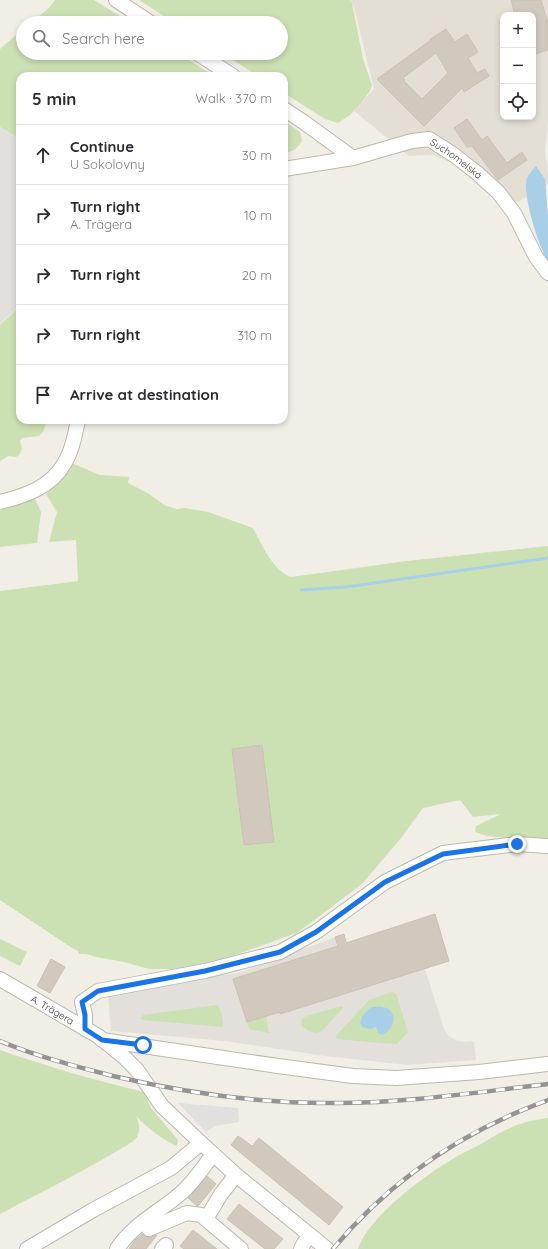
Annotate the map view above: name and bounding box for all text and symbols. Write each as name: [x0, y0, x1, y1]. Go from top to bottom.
map controls: [500, 12, 536, 120]
button: +: [500, 12, 536, 48]
search box: [16, 16, 288, 60]
icon: search: [30, 27, 52, 49]
text: Search here: [62, 29, 145, 48]
button: −: [500, 48, 536, 84]
button: locate: [500, 84, 536, 120]
text: 5 min: [32, 88, 76, 109]
text: Walk · 370 m: [195, 90, 272, 106]
street label: Suchomelská: [428, 135, 485, 181]
text: Continue: [70, 137, 134, 156]
icon: ahead: [32, 144, 54, 166]
text: 30 m: [242, 147, 272, 163]
text: U Sokolovny: [70, 156, 145, 172]
text: Turn right: [70, 197, 141, 216]
icon: right: [32, 204, 54, 226]
text: 10 m: [244, 207, 272, 223]
text: A. Trägera: [70, 216, 132, 232]
icon: right: [32, 264, 54, 286]
text: Turn right: [70, 265, 141, 284]
text: 20 m: [242, 267, 272, 283]
icon: right: [32, 324, 54, 346]
text: Turn right: [70, 325, 141, 344]
text: 310 m: [237, 327, 272, 343]
icon: arrive: [32, 384, 54, 406]
text: Arrive at destination: [70, 385, 219, 404]
route end: [508, 835, 526, 853]
street label: A. Trägera: [29, 992, 77, 1027]
route start: [134, 1036, 152, 1054]

